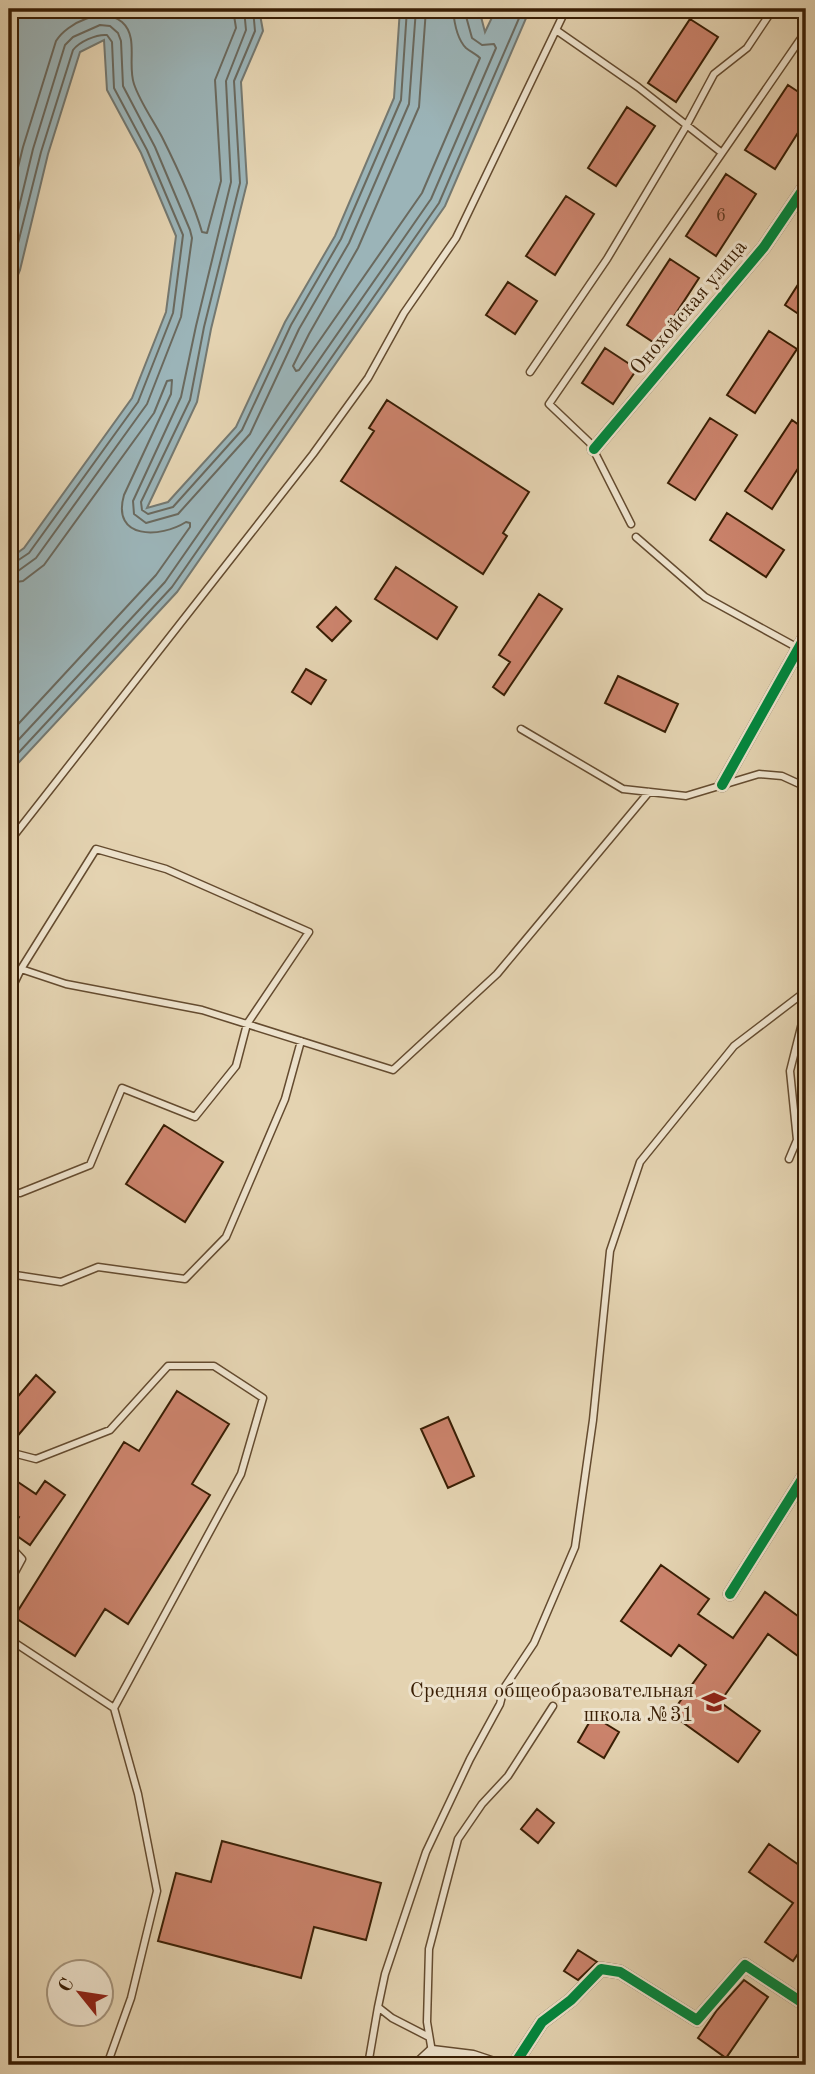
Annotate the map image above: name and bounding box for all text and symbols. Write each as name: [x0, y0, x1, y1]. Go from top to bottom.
house number: 6: [716, 207, 726, 225]
street label: Онохойская улица: [627, 237, 751, 379]
place label: Средняя общеобразовательная школа №31: [410, 1681, 694, 1726]
school or university icon: Средняя общеобразовательная школа №31: [700, 1688, 728, 1716]
north arrow: [46, 1958, 116, 2028]
text: С: [56, 1976, 79, 1996]

